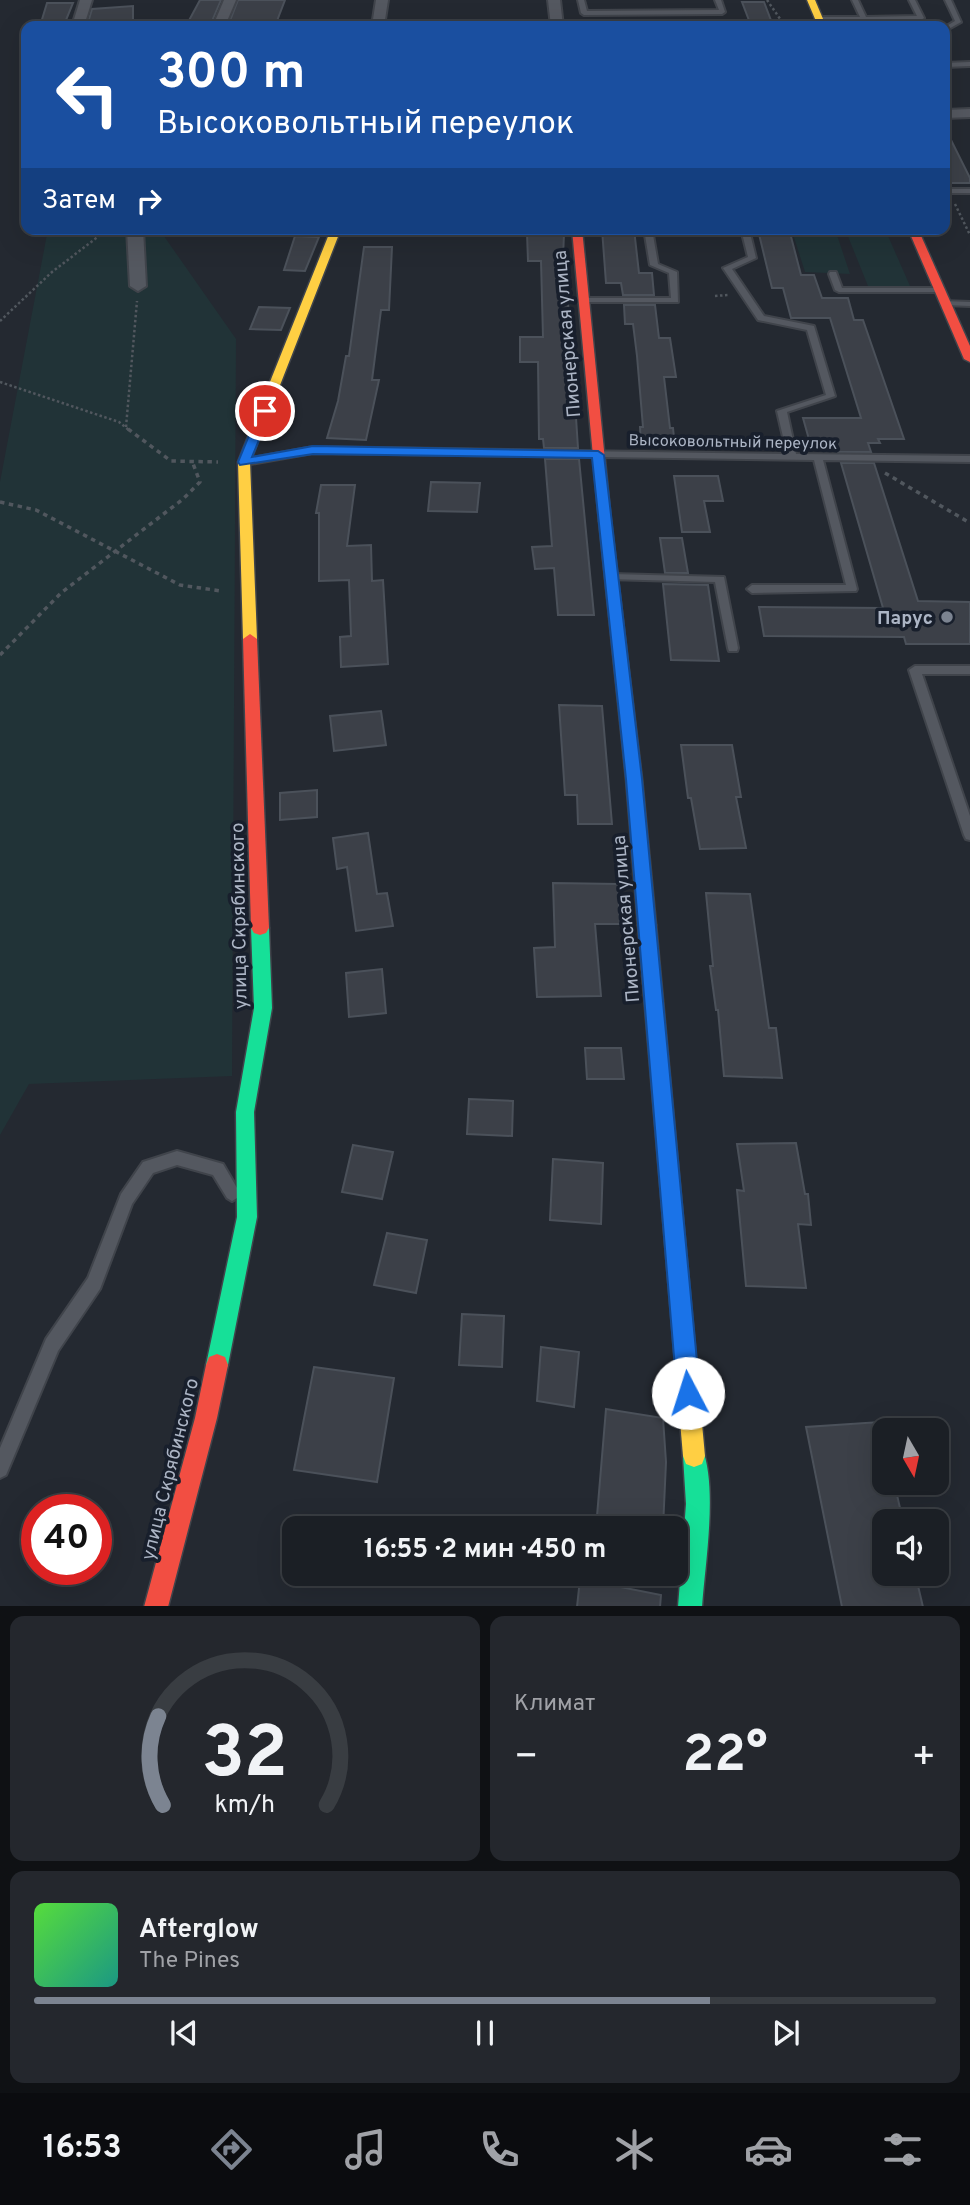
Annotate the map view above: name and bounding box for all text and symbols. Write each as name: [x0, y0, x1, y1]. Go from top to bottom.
text: 300 m: [157, 44, 305, 106]
icon: left: [42, 49, 133, 140]
text: Высоковольтный переулок: [157, 105, 574, 145]
icon: right: [130, 182, 168, 220]
text: Затем: [42, 185, 116, 218]
street label: Пионерская улица: [549, 249, 587, 418]
pin: [235, 381, 295, 441]
icon: arrive: [246, 392, 284, 430]
street label: Высоковольтный переулок: [628, 431, 837, 455]
place label: Парус: [877, 607, 933, 631]
marker: Парус: [939, 609, 955, 625]
street label: улица Скрябинского: [226, 822, 254, 1010]
street label: Пионерская улица: [608, 834, 646, 1003]
position arrow: [651, 1356, 725, 1430]
street label: улица Скрябинского: [137, 1376, 205, 1563]
north arrow: [872, 1418, 948, 1494]
map controls: [872, 1418, 949, 1586]
speed limit sign: 40: [21, 1494, 112, 1585]
button: sound: [872, 1509, 949, 1586]
text: 16:55 · 2 мин · 450 m: [364, 1534, 606, 1567]
text: Климат: [514, 1690, 595, 1719]
text: 32: [202, 1711, 288, 1803]
text: 22°: [682, 1724, 768, 1790]
text: −: [514, 1734, 539, 1783]
text: +: [911, 1734, 936, 1783]
text: km/h: [215, 1789, 275, 1821]
text: Afterglow: [139, 1914, 259, 1947]
text: The Pines: [139, 1947, 240, 1976]
icon: previous: [165, 2014, 203, 2052]
icon: pause: [466, 2014, 504, 2052]
icon: next: [767, 2014, 805, 2052]
icon: directions: [207, 2125, 256, 2174]
icon: music: [341, 2125, 390, 2174]
icon: phone: [475, 2125, 524, 2174]
icon: climate: [610, 2125, 659, 2174]
icon: car: [744, 2125, 793, 2174]
icon: filters: [878, 2125, 927, 2174]
text: 16:53: [43, 2129, 122, 2169]

